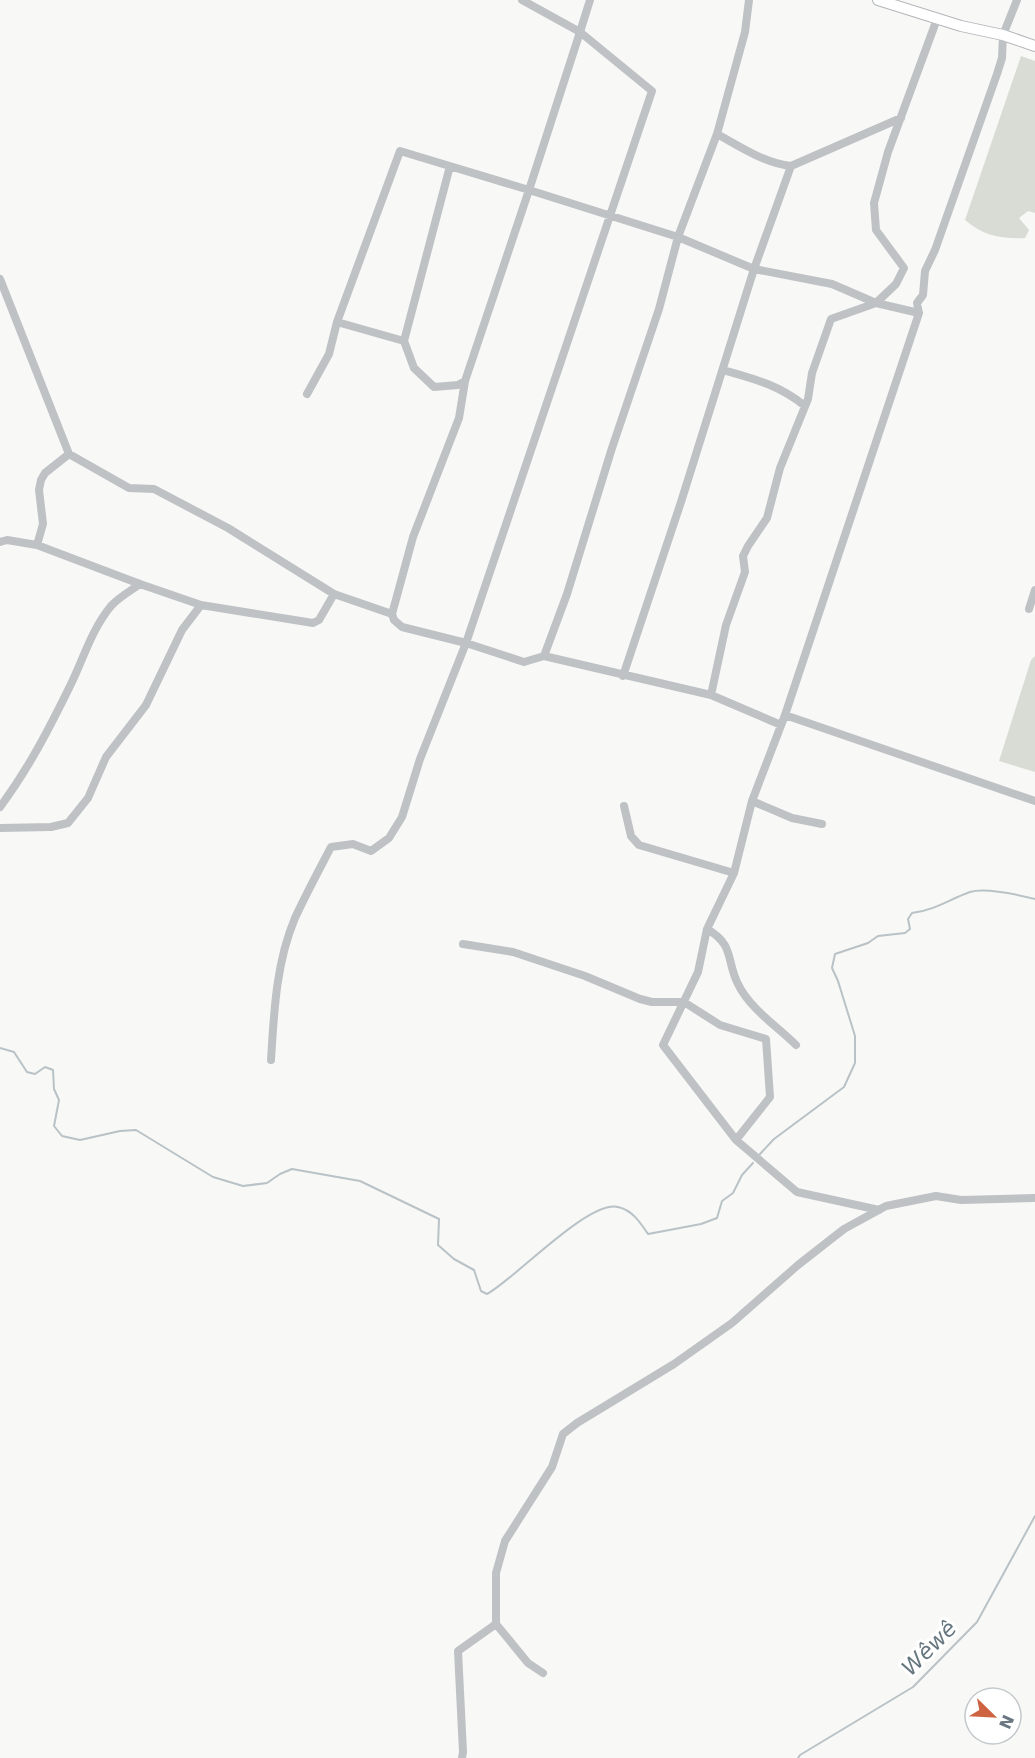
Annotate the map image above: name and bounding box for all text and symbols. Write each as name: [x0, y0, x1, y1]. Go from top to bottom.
water label: Wêwê: [897, 1616, 961, 1680]
north arrow: [963, 1686, 1023, 1746]
text: N: [995, 1712, 1018, 1732]

